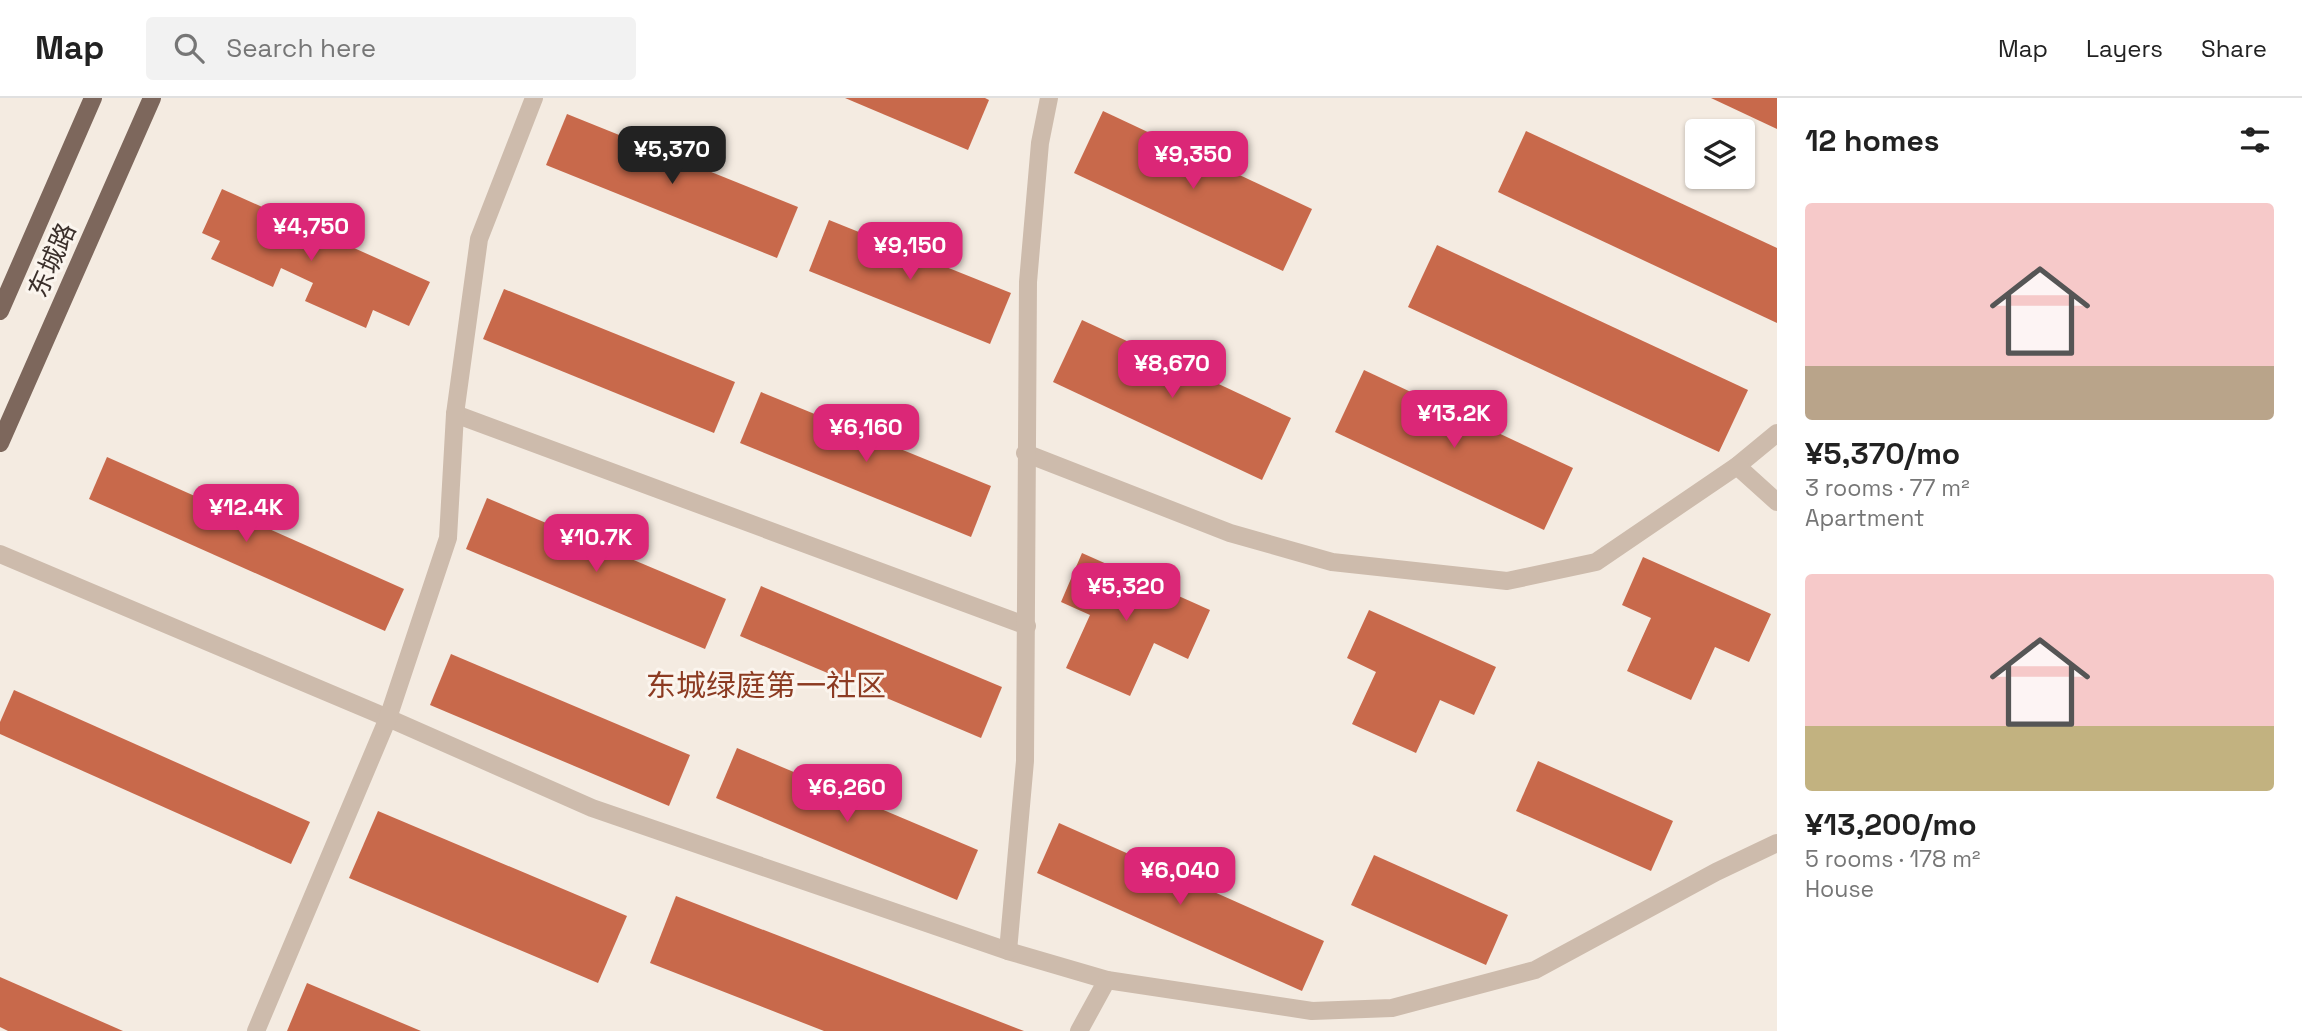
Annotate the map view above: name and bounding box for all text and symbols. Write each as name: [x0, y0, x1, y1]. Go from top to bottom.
search box: [146, 17, 636, 80]
text: Map: [35, 27, 104, 69]
icon: search: [170, 29, 208, 67]
text: Search here: [226, 31, 376, 65]
text: Map: [1998, 33, 2048, 64]
text: Layers: [2086, 33, 2163, 64]
text: Share: [2201, 33, 2267, 64]
map controls: [1685, 119, 1755, 189]
button: layers: [1685, 119, 1755, 189]
text: 12 homes: [1805, 121, 1940, 160]
icon: filters: [2236, 121, 2274, 159]
pin: ¥5,370: [615, 126, 729, 186]
pin: ¥9,350: [1136, 132, 1250, 191]
text: ¥5,370: [634, 134, 710, 164]
text: ¥9,350: [1154, 139, 1232, 169]
pin: ¥4,750: [254, 204, 368, 263]
text: ¥4,750: [273, 211, 349, 241]
street label: 东城路: [21, 217, 83, 303]
pin: ¥9,150: [853, 222, 967, 282]
text: ¥9,150: [874, 230, 946, 260]
icon: home: [1977, 248, 2103, 374]
pin: ¥8,670: [1115, 341, 1229, 400]
text: ¥8,670: [1134, 348, 1210, 378]
pin: ¥13.2K: [1397, 390, 1511, 450]
text: ¥13.2K: [1417, 398, 1491, 428]
pin: ¥6,160: [809, 404, 923, 464]
text: ¥6,160: [829, 412, 903, 442]
text: ¥5,370/mo: [1805, 434, 1960, 473]
text: 3 rooms · 77 m²: [1805, 473, 1970, 503]
pin: ¥12.4K: [189, 484, 303, 544]
text: ¥12.4K: [209, 492, 283, 522]
text: Apartment: [1805, 503, 1925, 533]
pin: ¥10.7K: [539, 514, 653, 574]
text: ¥10.7K: [560, 522, 632, 552]
pin: ¥5,320: [1069, 564, 1183, 623]
text: ¥5,320: [1087, 571, 1165, 601]
icon: home: [1977, 619, 2103, 745]
district label: 东城绿庭第一社区: [646, 666, 886, 705]
pin: ¥6,260: [790, 764, 904, 824]
text: ¥6,260: [808, 772, 886, 802]
text: ¥13,200/mo: [1805, 805, 1977, 844]
text: 5 rooms · 178 m²: [1805, 844, 1980, 874]
pin: ¥6,040: [1123, 848, 1237, 907]
text: ¥6,040: [1140, 855, 1220, 885]
text: House: [1805, 874, 1874, 904]

